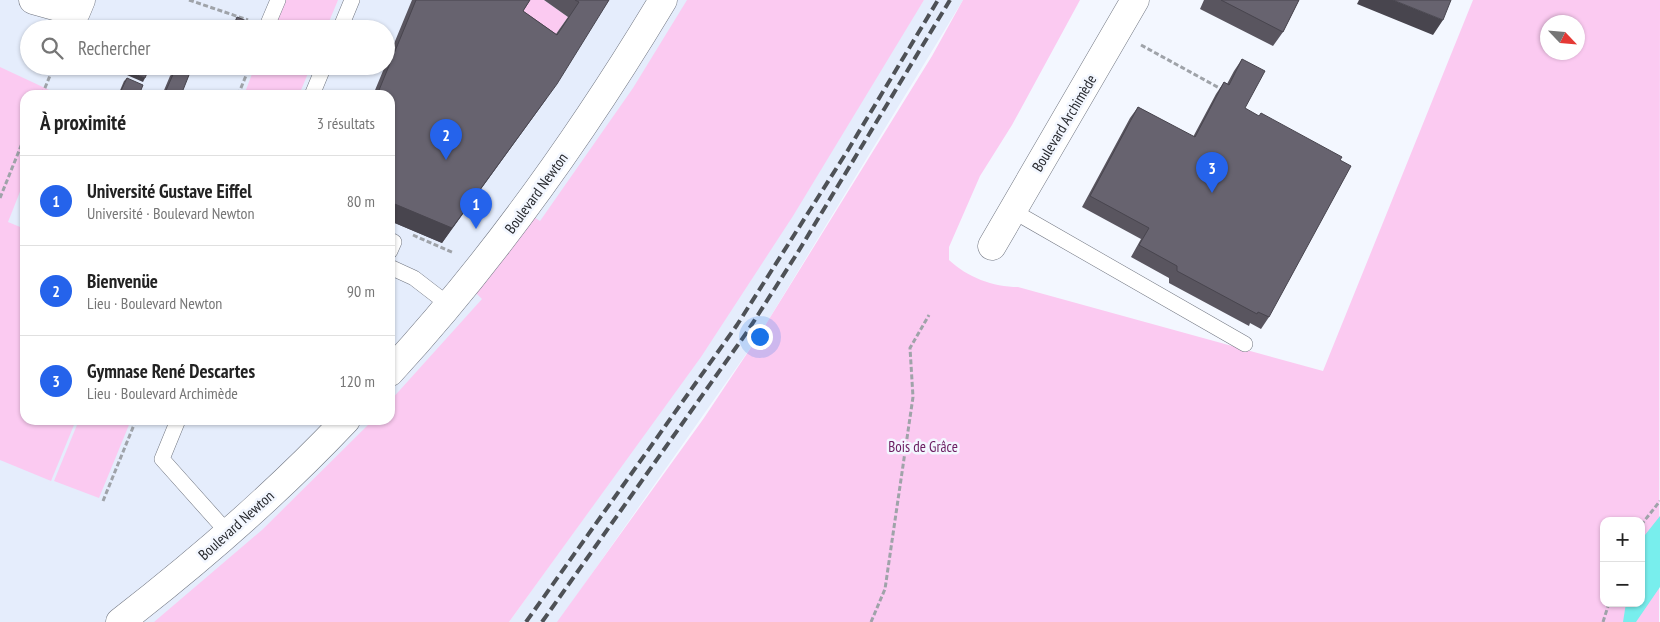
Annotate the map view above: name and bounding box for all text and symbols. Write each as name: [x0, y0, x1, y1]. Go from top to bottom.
north arrow: [1540, 15, 1585, 60]
search box: [20, 20, 395, 75]
icon: search: [38, 34, 66, 62]
text: Rechercher: [78, 36, 150, 60]
street label: Boulevard Archimède: [1028, 71, 1100, 175]
text: À proximité: [40, 109, 126, 136]
text: 3 résultats: [317, 113, 375, 133]
pin: 2: [430, 119, 462, 160]
street label: Boulevard Newton: [500, 149, 572, 237]
pin: 3: [1196, 152, 1228, 193]
text: Université Gustave Eiffel: [87, 179, 252, 203]
pin: 1: [460, 188, 492, 229]
text: 1: [52, 191, 60, 211]
text: 80 m: [347, 191, 375, 211]
text: Université · Boulevard Newton: [87, 203, 255, 223]
text: Bienvenüe: [87, 269, 158, 293]
text: 2: [52, 281, 60, 301]
text: 90 m: [347, 281, 375, 301]
text: Lieu · Boulevard Newton: [87, 293, 222, 313]
your location: [747, 324, 773, 350]
text: Gymnase René Descartes: [87, 359, 255, 383]
text: 3: [52, 371, 60, 391]
text: 120 m: [340, 371, 375, 391]
text: Lieu · Boulevard Archimède: [87, 383, 238, 403]
park label: Bois de Grâce: [888, 437, 958, 456]
street label: Boulevard Newton: [194, 486, 278, 564]
map controls: [1600, 517, 1645, 607]
button: +: [1600, 517, 1645, 562]
button: −: [1600, 562, 1645, 607]

